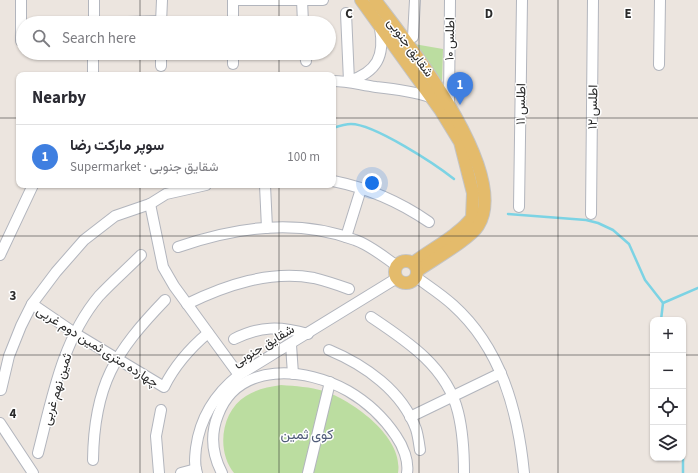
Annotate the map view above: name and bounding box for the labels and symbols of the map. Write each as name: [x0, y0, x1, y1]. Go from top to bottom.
text: C: [345, 5, 353, 23]
text: D: [485, 5, 493, 23]
text: E: [624, 5, 632, 23]
street label: شقایق جنوبی: [383, 14, 438, 81]
street label: اطلس ۱۰: [441, 17, 459, 61]
pin: 1: [447, 72, 473, 105]
street label: اطلس ۱۱: [512, 83, 530, 125]
street label: اطلس ۱۲: [584, 84, 602, 130]
your location: [362, 173, 382, 193]
text: 3: [10, 287, 17, 305]
street label: چهارده متری ثمین دوم غربی: [33, 302, 162, 392]
street label: شقایق جنوبی: [229, 320, 298, 371]
street label: ثمین نهم غربی: [37, 351, 76, 428]
text: 4: [10, 405, 17, 423]
district label: کوی ثمین: [280, 425, 334, 445]

